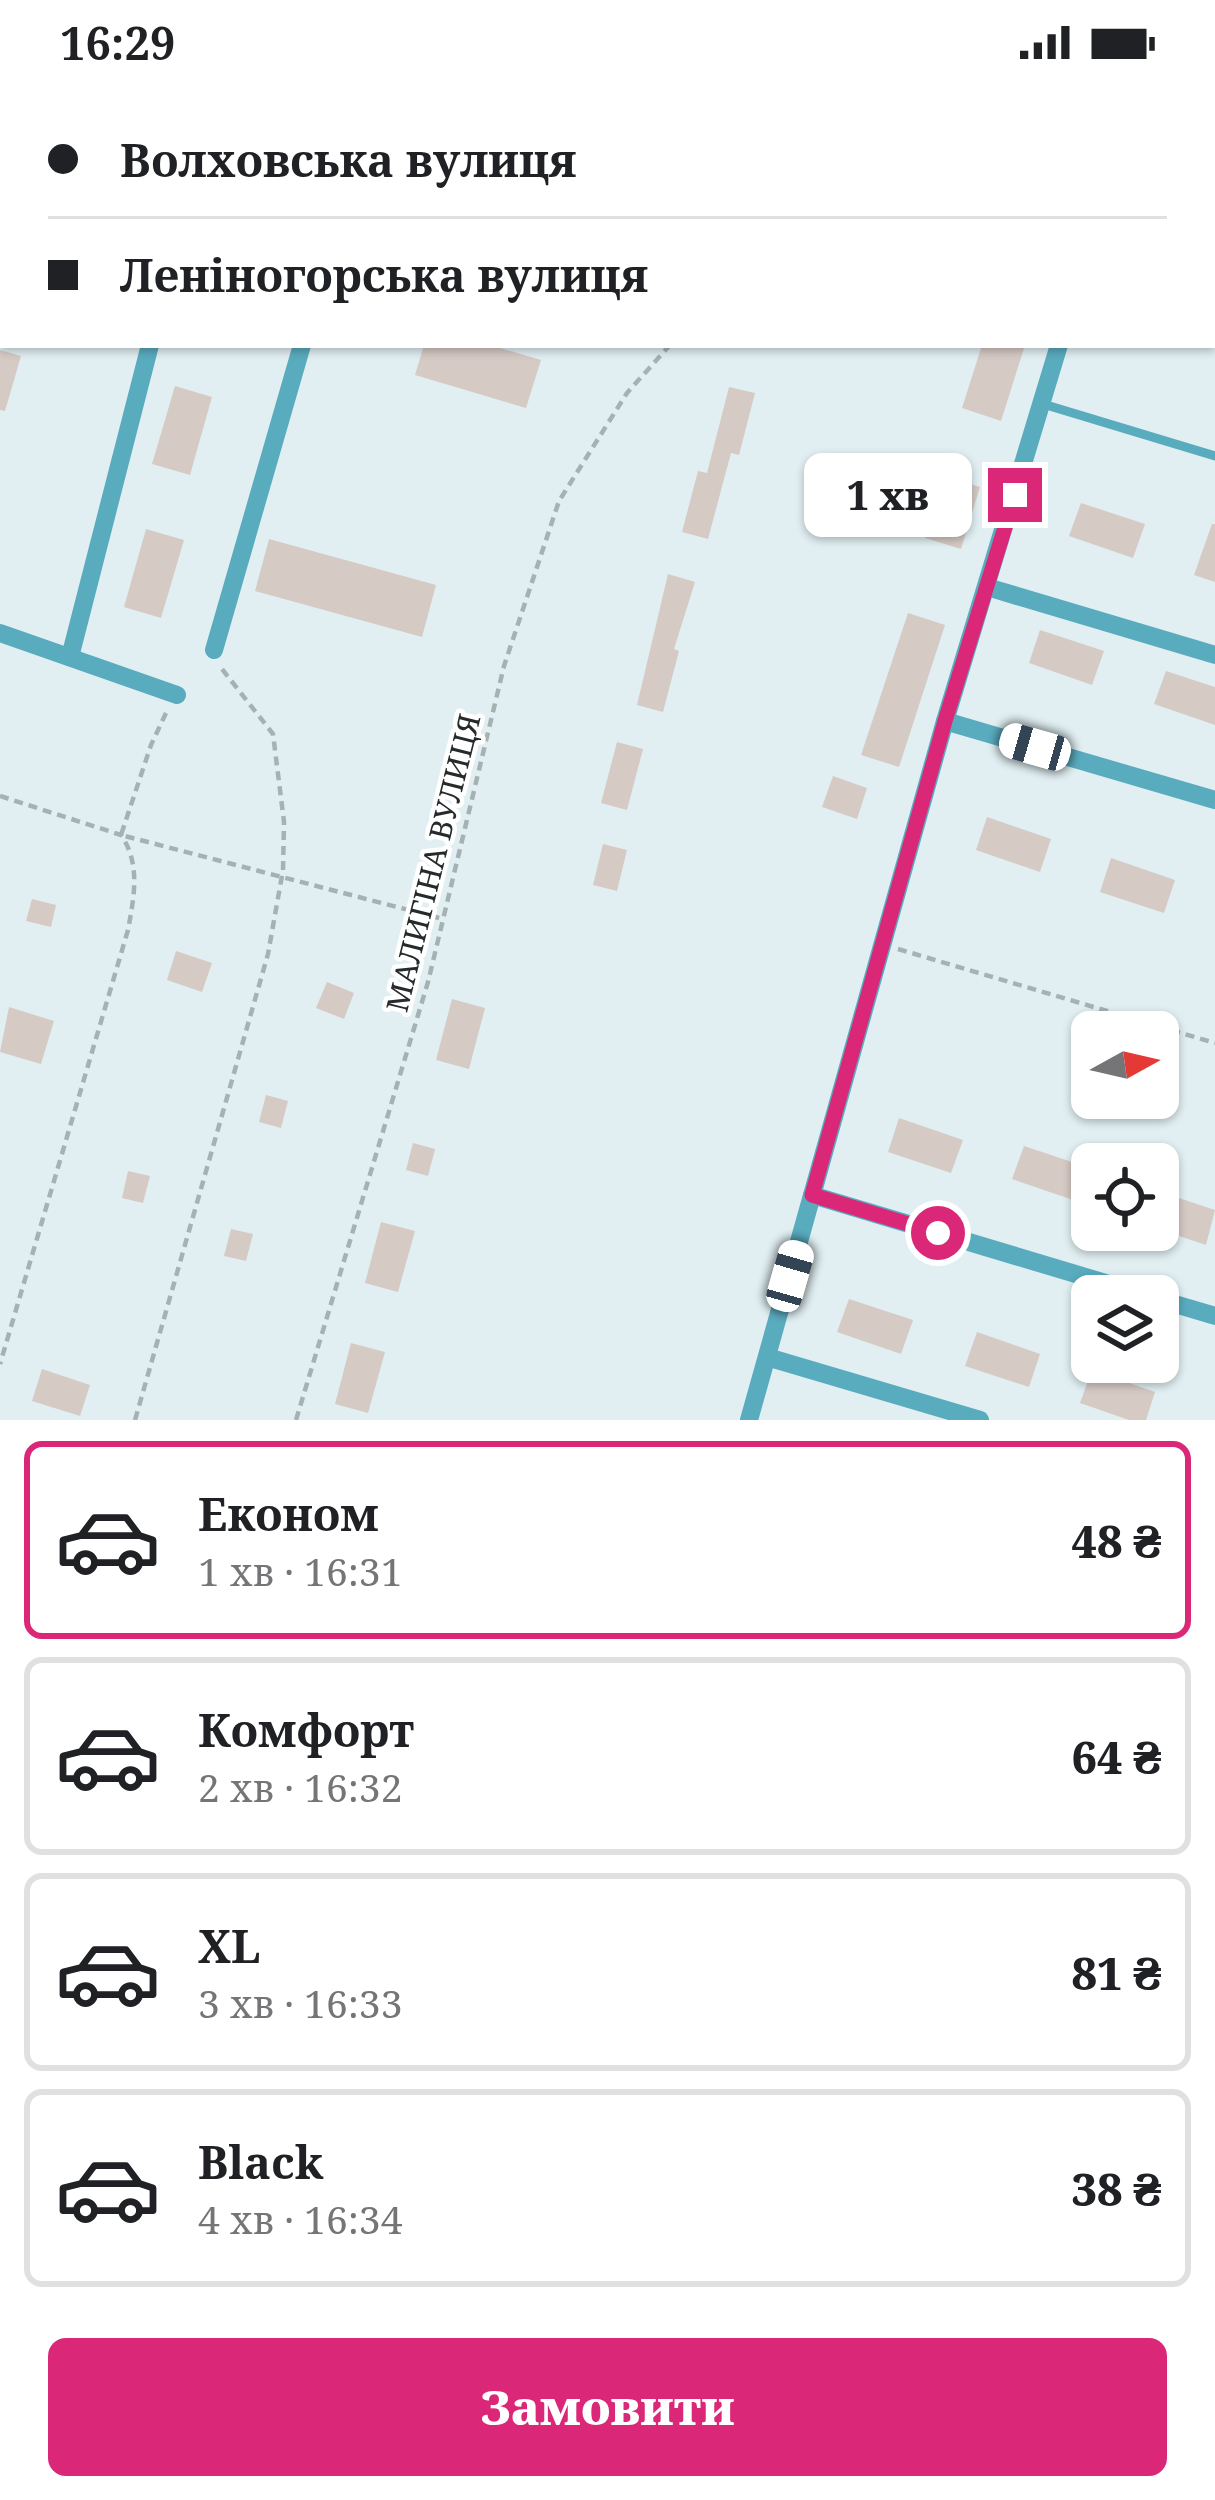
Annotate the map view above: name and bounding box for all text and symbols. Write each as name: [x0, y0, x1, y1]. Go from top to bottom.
text: 16:29: [60, 12, 175, 73]
text: Волховська вулиця: [120, 129, 576, 190]
text: Леніногорська вулиця: [120, 244, 648, 305]
callout: 1 хв: [805, 453, 973, 537]
text: 1 хв: [847, 468, 929, 521]
route end: [988, 468, 1042, 522]
street label: МАЛИГІНА ВУЛИЦЯ: [376, 709, 489, 1016]
car: [995, 720, 1075, 774]
north arrow: [1071, 1011, 1179, 1119]
map controls: [1071, 1011, 1179, 1383]
button: locate: [1071, 1143, 1179, 1251]
route start: [911, 1206, 965, 1260]
car: [763, 1236, 817, 1316]
button: layers: [1071, 1275, 1179, 1383]
text: Економ: [198, 1483, 379, 1544]
icon: car: [54, 1486, 162, 1594]
text: 48 ₴: [1072, 1510, 1161, 1571]
text: 1 хв · 16:31: [198, 1544, 402, 1597]
text: Комфорт: [198, 1699, 414, 1760]
icon: car: [54, 1702, 162, 1810]
text: 64 ₴: [1072, 1726, 1161, 1787]
text: 2 хв · 16:32: [198, 1760, 402, 1813]
text: XL: [198, 1915, 260, 1976]
icon: car: [54, 1918, 162, 2026]
text: 81 ₴: [1072, 1942, 1161, 2003]
text: 3 хв · 16:33: [198, 1976, 402, 2029]
text: Black: [198, 2131, 323, 2192]
icon: car: [54, 2134, 162, 2242]
text: 38 ₴: [1072, 2158, 1161, 2219]
text: 4 хв · 16:34: [198, 2192, 402, 2245]
button: Замовити: [48, 2338, 1167, 2476]

